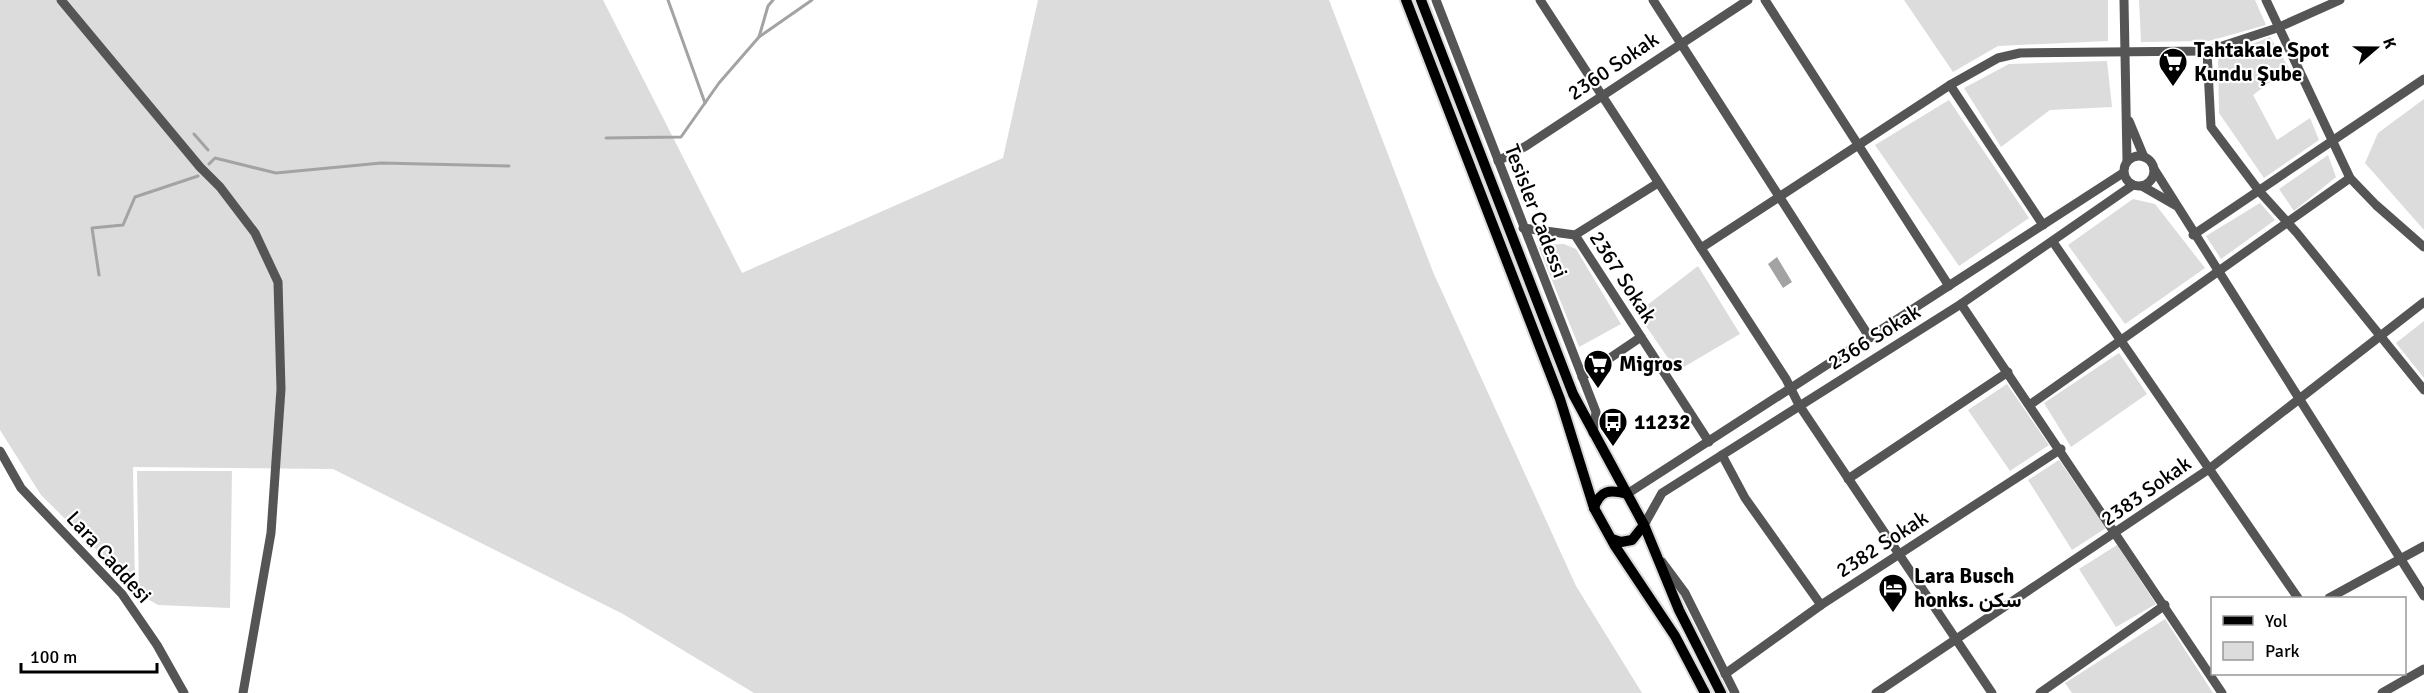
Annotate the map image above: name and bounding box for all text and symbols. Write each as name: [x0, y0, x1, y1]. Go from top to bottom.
north arrow: [2346, 18, 2406, 78]
street label: 2360 Sokak: [1563, 26, 1664, 106]
text: K: [2378, 35, 2400, 51]
place label: Tahtakale Spot Kundu Şube: [2194, 37, 2329, 87]
supermarket icon: Tahtakale Spot Kundu Şube: [2157, 46, 2189, 88]
street label: Tesisler Cadessi: [1499, 141, 1573, 281]
street label: 2367 Sokak: [1584, 226, 1663, 328]
street label: 2366 Sokak: [1823, 298, 1925, 376]
supermarket icon: Migros: [1582, 348, 1614, 390]
place label: Migros: [1619, 351, 1682, 377]
bus stop icon: 11232: [1597, 406, 1629, 448]
place label: 11232: [1634, 409, 1691, 435]
street label: 2383 Sokak: [2096, 450, 2197, 532]
street label: 2382 Sokak: [1831, 504, 1933, 583]
street label: Lara Caddesi: [61, 506, 157, 608]
place label: Lara Busch honks. سكن: [1914, 563, 2022, 613]
hotel icon: Lara Busch honks. سكن: [1877, 572, 1909, 614]
legend: [2211, 597, 2406, 675]
text: Yol: [2265, 610, 2288, 632]
scale bar: [21, 636, 158, 674]
text: Park: [2265, 640, 2300, 662]
text: 100 m: [30, 646, 77, 668]

